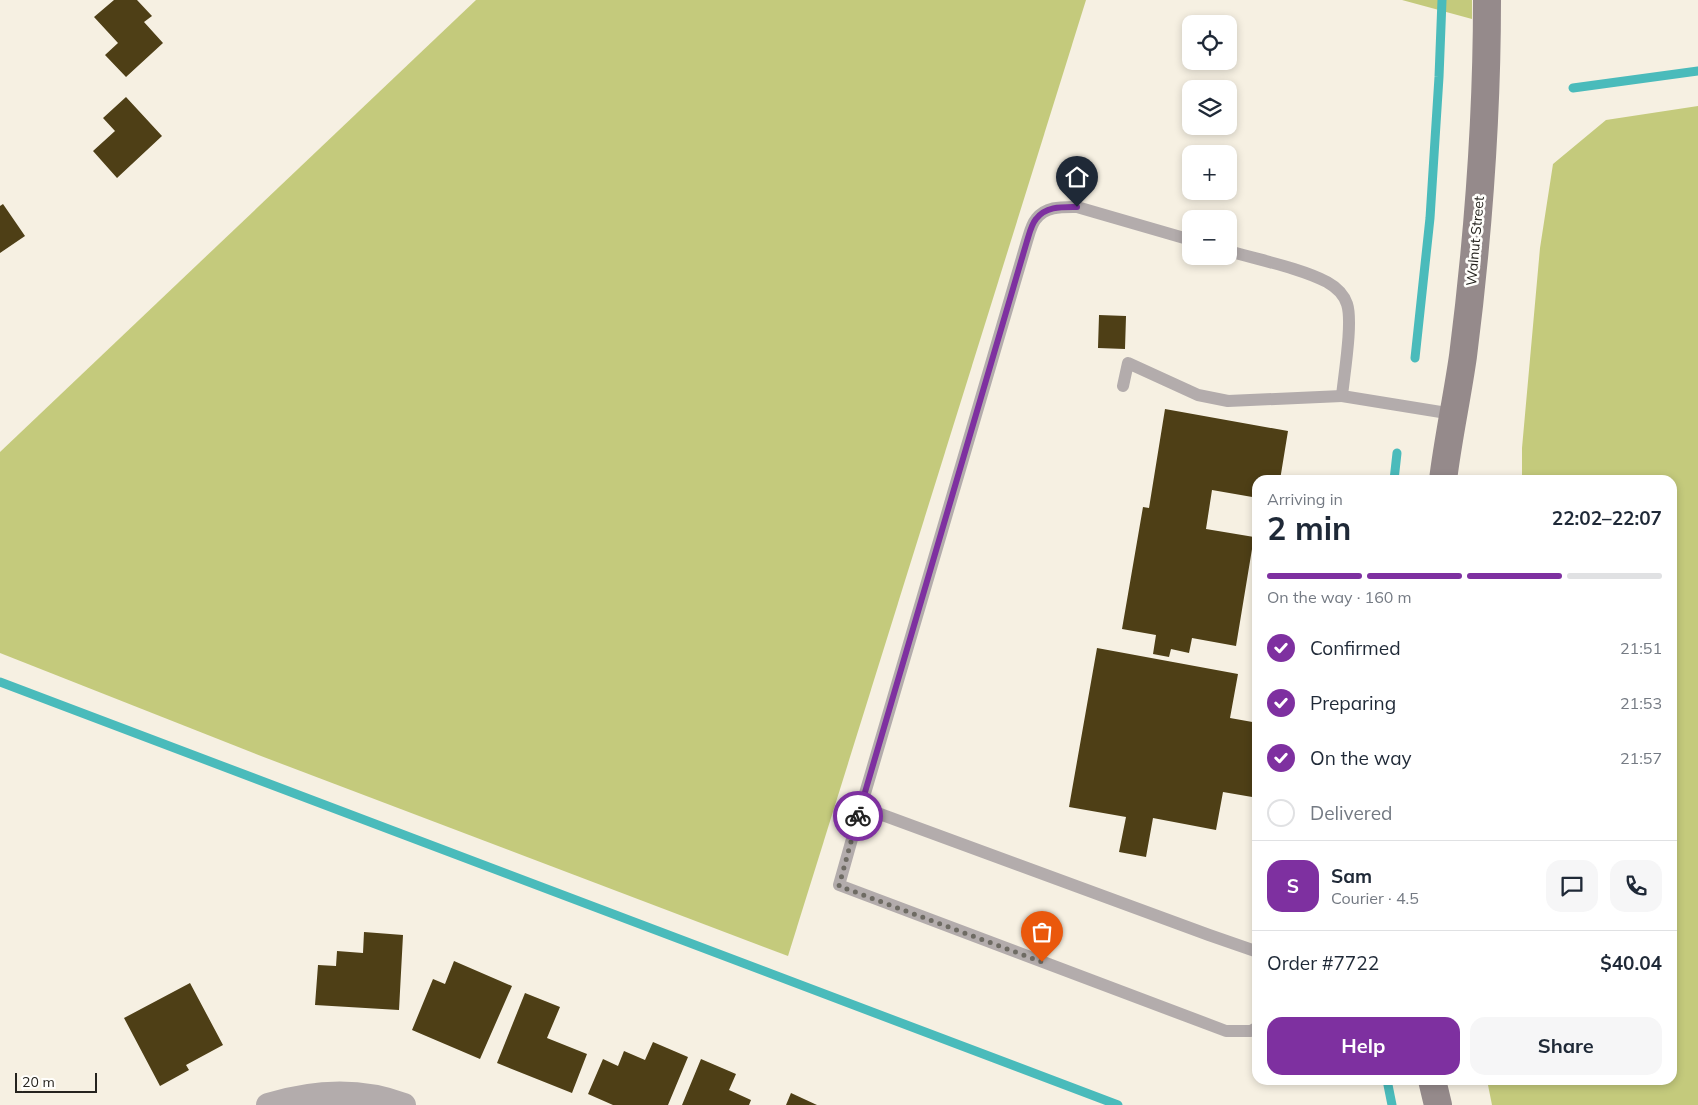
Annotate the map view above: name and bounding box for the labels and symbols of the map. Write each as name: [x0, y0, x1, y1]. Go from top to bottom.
pin: [1056, 156, 1098, 207]
street label: Walnut Street: [1462, 195, 1488, 287]
courier: [833, 791, 883, 841]
pin: [1021, 911, 1063, 962]
scale bar: [15, 1070, 98, 1093]

